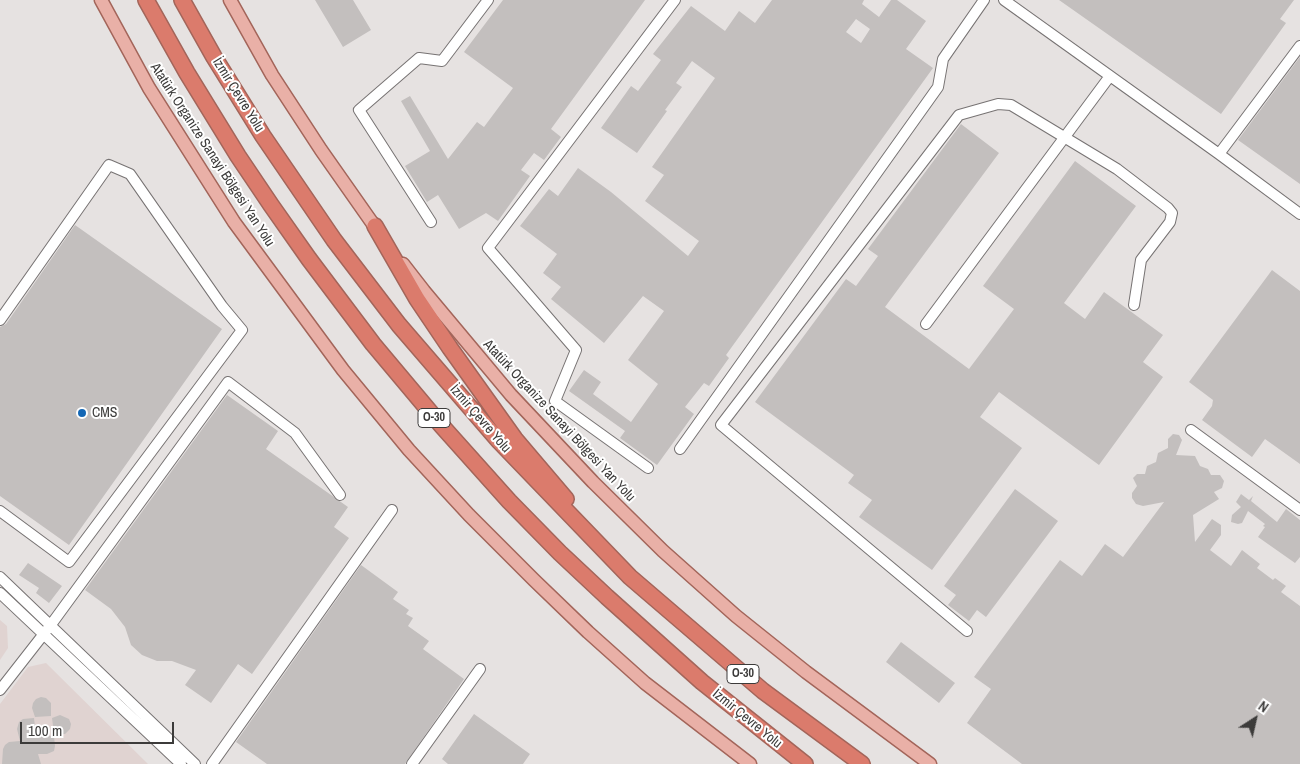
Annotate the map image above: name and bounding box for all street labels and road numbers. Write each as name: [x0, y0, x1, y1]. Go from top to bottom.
street label: İzmir Çevre Yolu: [208, 55, 268, 135]
street label: Atatürk Organize Sanayi Bölgesi Yan Yolu: [146, 60, 278, 250]
street label: Atatürk Organize Sanayi Bölgesi Yan Yolu: [479, 337, 639, 505]
street label: İzmir Çevre Yolu: [446, 382, 514, 456]
road number: O-30: [418, 408, 450, 428]
road number: O-30: [727, 664, 759, 684]
street label: İzmir Çevre Yolu: [709, 686, 785, 752]

